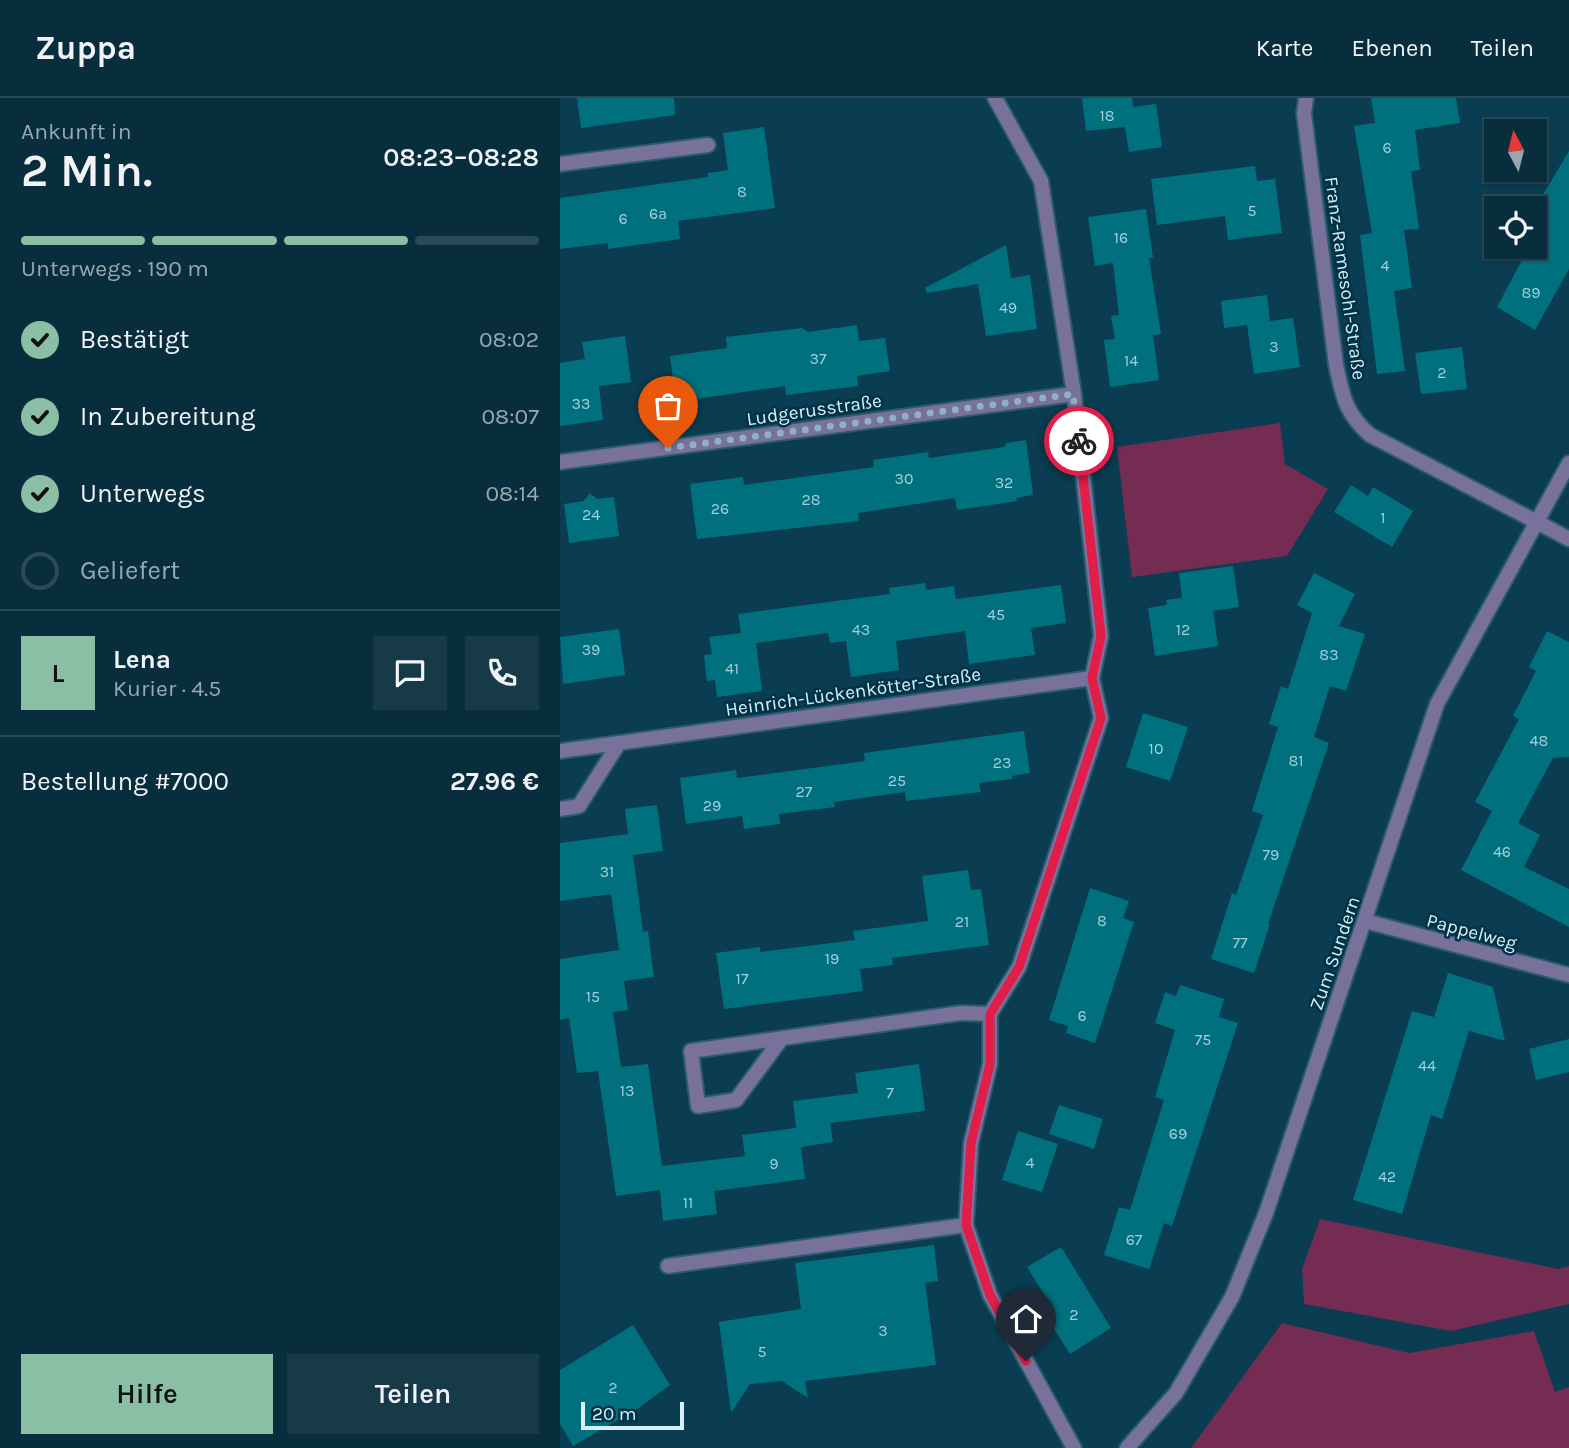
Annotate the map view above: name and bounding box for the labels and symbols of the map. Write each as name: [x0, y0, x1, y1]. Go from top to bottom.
house number: 18: [1099, 106, 1115, 125]
north arrow: [1484, 119, 1547, 182]
house number: 6: [1382, 138, 1392, 157]
street label: Franz-Ramesohl-Straße: [1320, 175, 1370, 381]
house number: 8: [737, 182, 747, 201]
house number: 5: [1247, 201, 1257, 220]
house number: 6a: [649, 204, 667, 223]
house number: 6: [618, 209, 628, 228]
house number: 16: [1114, 228, 1128, 247]
house number: 4: [1381, 256, 1390, 275]
house number: 89: [1521, 283, 1541, 302]
house number: 49: [999, 298, 1017, 317]
house number: 3: [1269, 337, 1279, 356]
house number: 37: [810, 349, 827, 368]
house number: 14: [1124, 351, 1138, 370]
house number: 2: [1437, 363, 1447, 382]
pin: [638, 376, 698, 448]
street label: Ludgerusstraße: [745, 390, 883, 430]
house number: 33: [572, 394, 590, 413]
courier: [1044, 406, 1114, 476]
house number: 30: [895, 469, 913, 488]
house number: 32: [995, 473, 1013, 492]
house number: 28: [801, 490, 821, 509]
house number: 26: [711, 499, 729, 518]
house number: 24: [582, 505, 600, 524]
house number: 1: [1380, 508, 1386, 527]
house number: 45: [987, 605, 1005, 624]
house number: 43: [852, 620, 870, 639]
house number: 12: [1176, 620, 1190, 639]
house number: 39: [582, 640, 600, 659]
house number: 83: [1319, 645, 1339, 664]
house number: 41: [725, 659, 739, 678]
street label: Heinrich-Lückenkötter-Straße: [724, 663, 982, 721]
house number: 48: [1530, 731, 1548, 750]
house number: 10: [1149, 739, 1163, 758]
house number: 81: [1288, 751, 1304, 770]
house number: 23: [993, 753, 1011, 772]
house number: 25: [888, 771, 906, 790]
house number: 27: [796, 782, 813, 801]
house number: 29: [703, 796, 721, 815]
house number: 46: [1493, 842, 1511, 861]
house number: 79: [1263, 845, 1279, 864]
house number: 31: [600, 862, 614, 881]
street label: Zum Sundern: [1305, 894, 1365, 1013]
street label: Pappelweg: [1424, 909, 1520, 955]
house number: 8: [1097, 911, 1107, 930]
house number: 21: [955, 912, 969, 931]
house number: 77: [1232, 933, 1248, 952]
house number: 19: [825, 949, 839, 968]
house number: 17: [736, 969, 749, 988]
house number: 15: [586, 987, 600, 1006]
house number: 6: [1077, 1006, 1087, 1025]
house number: 75: [1195, 1030, 1211, 1049]
house number: 44: [1418, 1056, 1436, 1075]
house number: 13: [620, 1081, 634, 1100]
house number: 7: [886, 1083, 894, 1102]
house number: 69: [1169, 1124, 1187, 1143]
house number: 4: [1026, 1153, 1035, 1172]
house number: 9: [769, 1154, 779, 1173]
house number: 42: [1378, 1167, 1396, 1186]
house number: 11: [683, 1193, 693, 1212]
house number: 67: [1126, 1230, 1143, 1249]
pin: [996, 1289, 1056, 1361]
house number: 2: [1069, 1305, 1079, 1324]
house number: 3: [878, 1321, 888, 1340]
house number: 5: [757, 1342, 767, 1361]
house number: 2: [608, 1378, 618, 1397]
scale bar: [581, 1399, 684, 1431]

